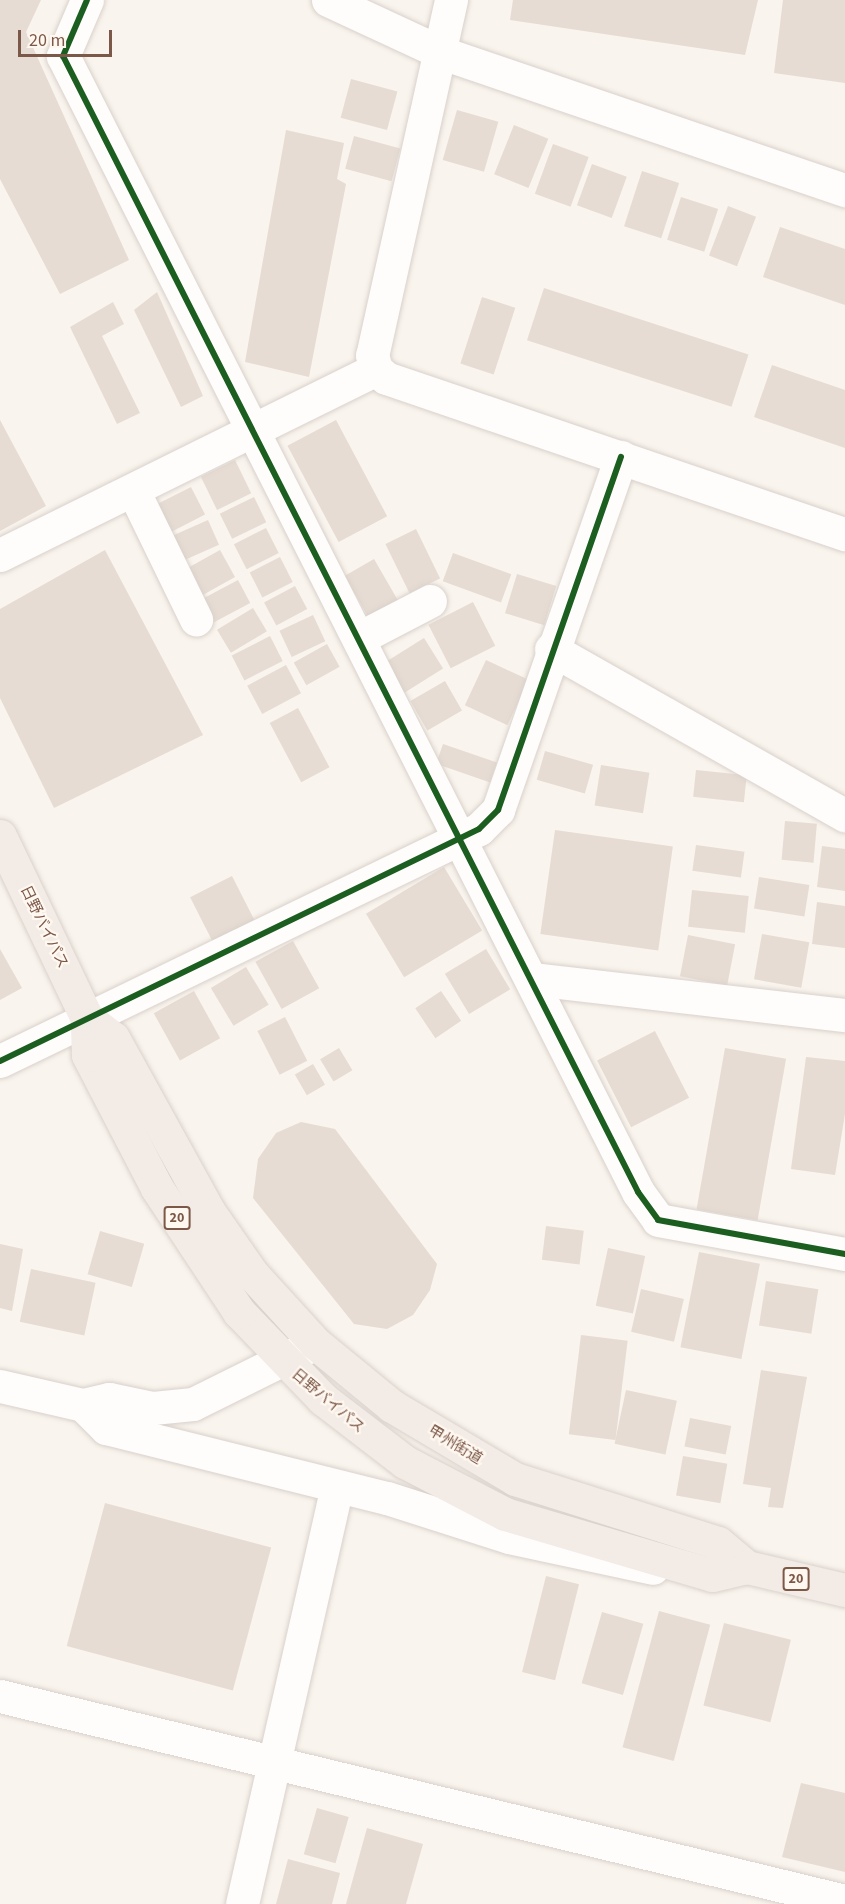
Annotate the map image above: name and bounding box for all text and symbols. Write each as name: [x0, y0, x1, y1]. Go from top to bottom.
scale bar: [21, 18, 116, 56]
text: 20 m: [29, 28, 65, 53]
street label: 日野バイパス: [16, 883, 72, 971]
road number: 20: [164, 1207, 190, 1229]
street label: 日野バイパス: [288, 1365, 368, 1437]
street label: 甲州街道: [425, 1422, 485, 1468]
road number: 20: [782, 1568, 810, 1590]

